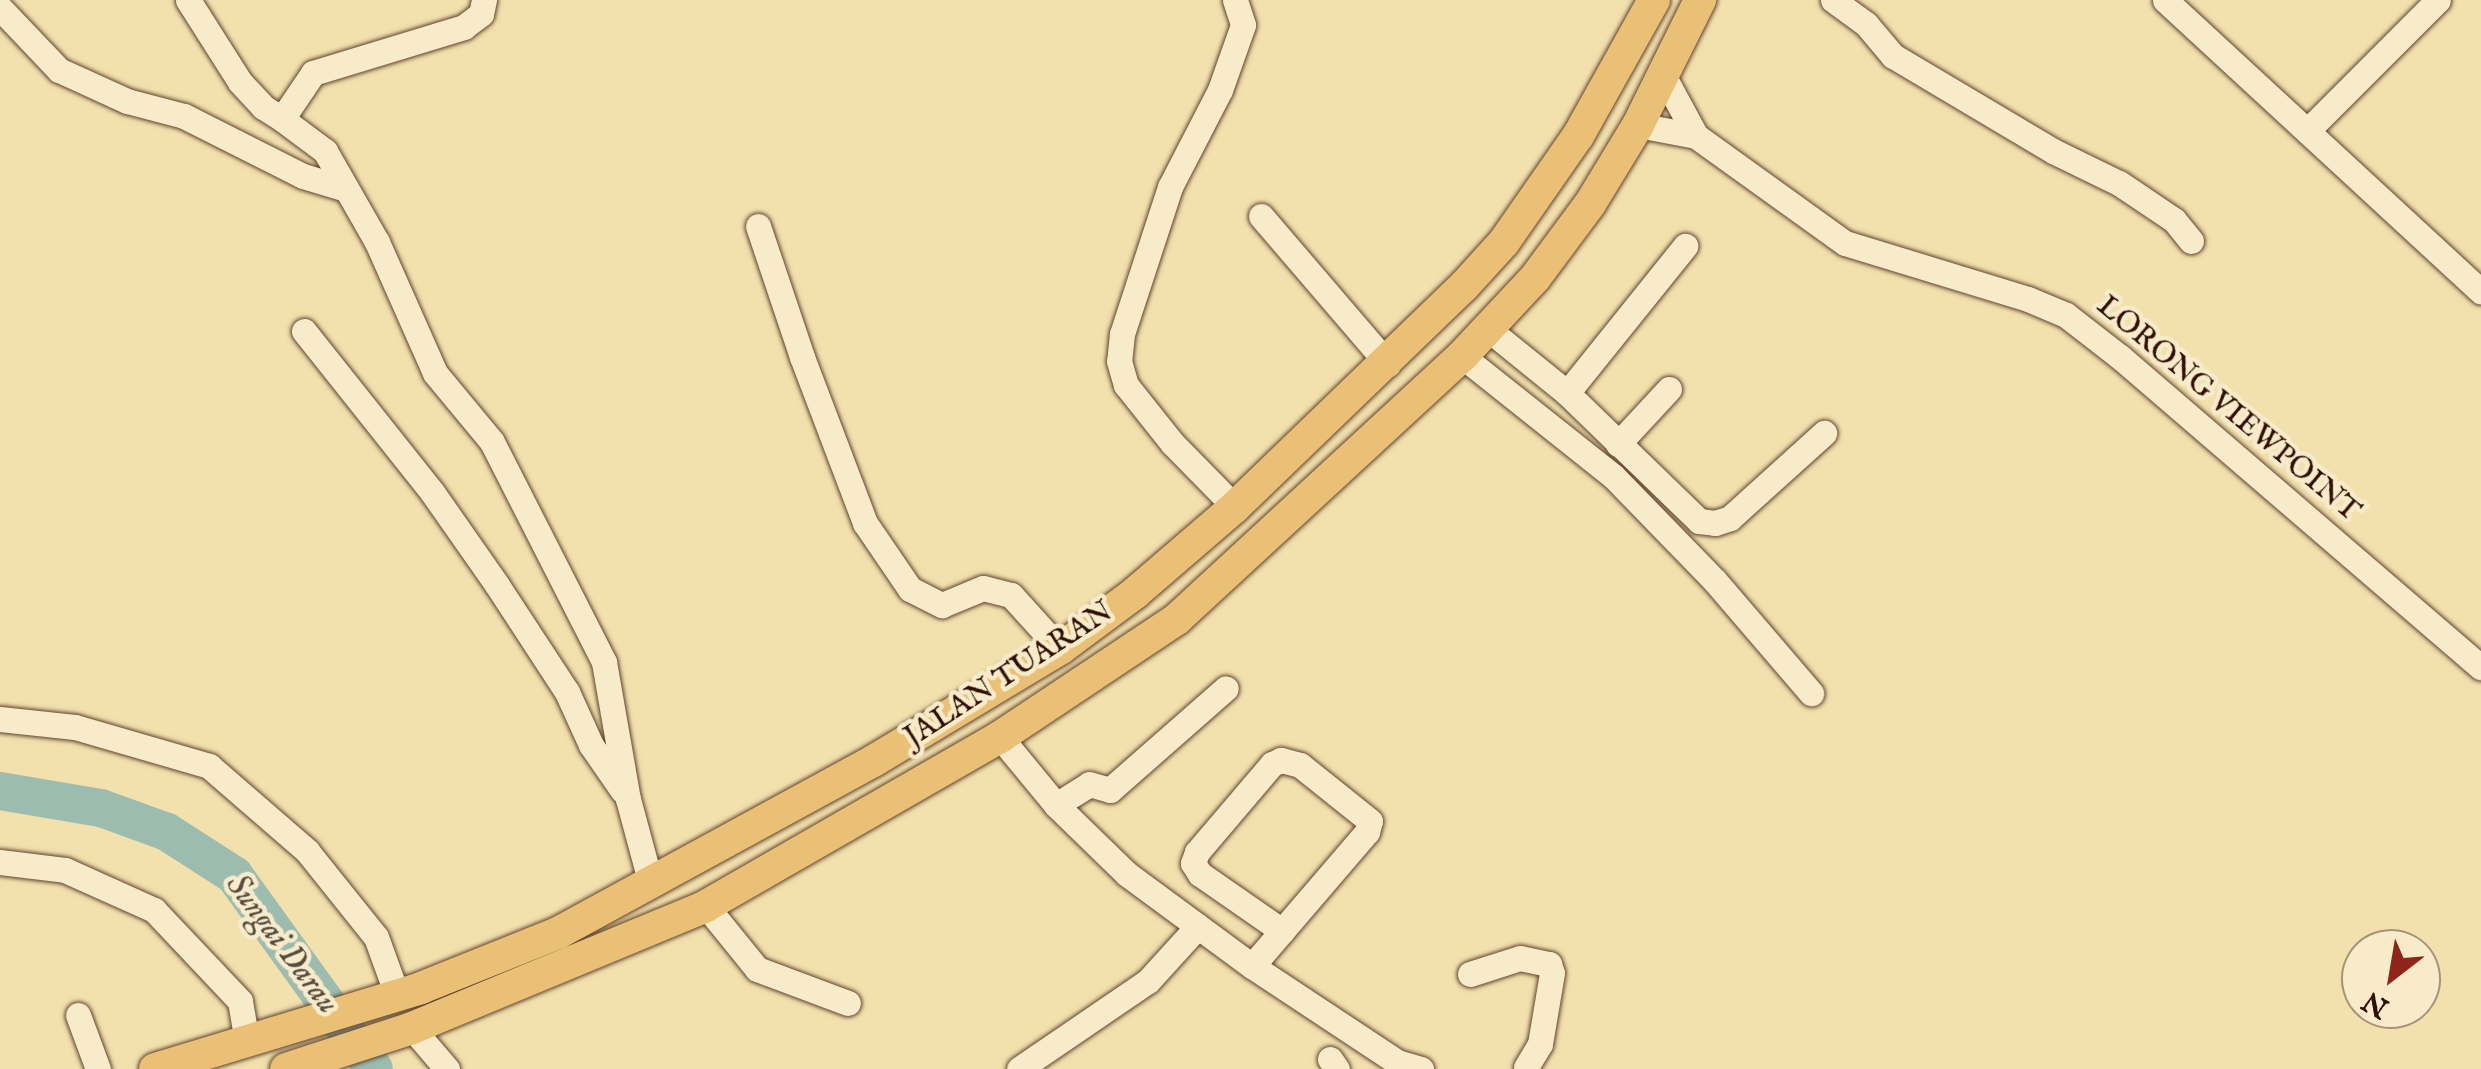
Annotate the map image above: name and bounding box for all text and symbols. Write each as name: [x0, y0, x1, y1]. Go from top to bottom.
street label: LORONG VIEWPOINT: [2089, 288, 2367, 530]
street label: JALAN TUARAN: [898, 594, 1120, 756]
water label: Sungai Darau: [216, 868, 346, 1022]
north arrow: [2341, 929, 2441, 1029]
text: N: [2357, 982, 2396, 1025]

